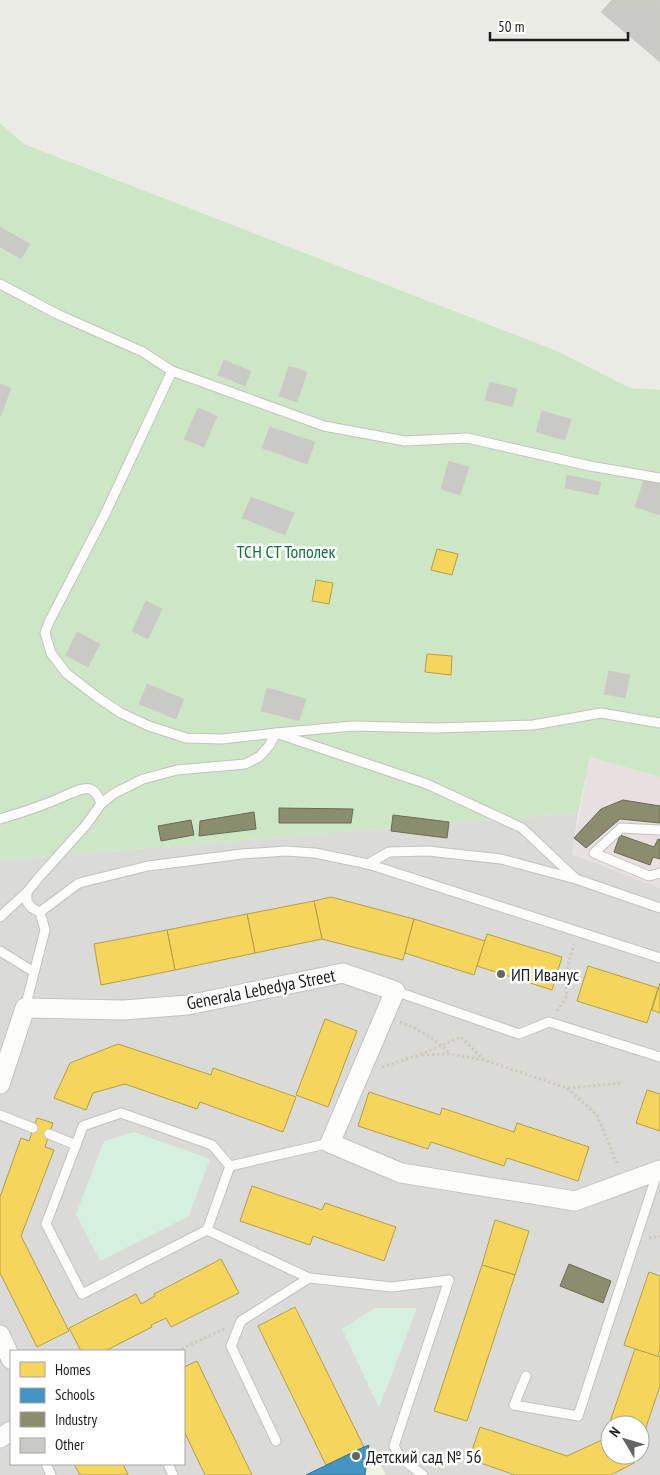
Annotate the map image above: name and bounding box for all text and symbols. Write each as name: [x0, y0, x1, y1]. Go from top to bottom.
scale bar: [490, 10, 628, 42]
text: 50 m: [498, 17, 524, 36]
park label: ТСН СТ Тополек: [237, 540, 335, 563]
street label: Generala Lebedya Street: [185, 963, 337, 1015]
place label: ИП Иванус: [511, 963, 580, 986]
marker: ИП Иванус: [495, 968, 507, 980]
legend: [10, 1350, 185, 1465]
text: Homes: [55, 1360, 91, 1379]
text: Schools: [55, 1385, 95, 1404]
text: Industry: [55, 1410, 97, 1429]
north arrow: [600, 1415, 650, 1465]
text: N: [605, 1423, 624, 1441]
text: Other: [55, 1435, 85, 1454]
place label: Детский сад № 56: [366, 1445, 482, 1468]
marker: Детский сад № 56: [350, 1450, 362, 1462]

